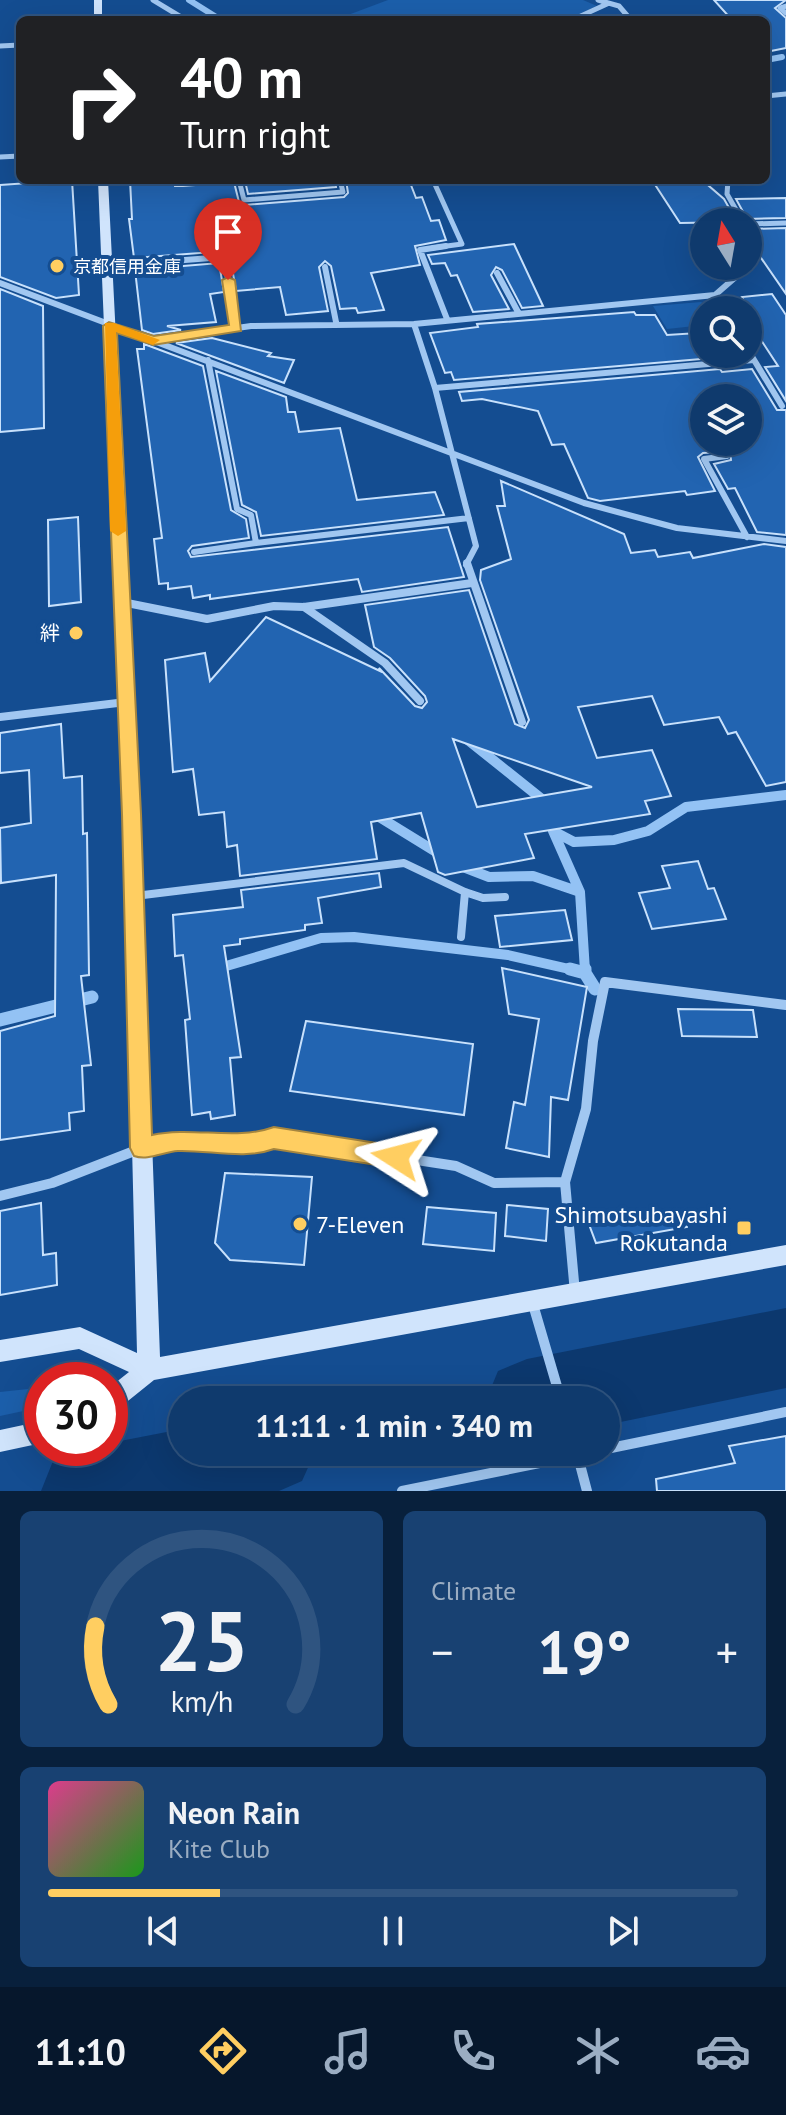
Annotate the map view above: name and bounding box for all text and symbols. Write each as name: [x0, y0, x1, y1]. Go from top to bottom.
text: 40 m: [180, 41, 303, 113]
icon: right: [48, 48, 152, 152]
text: Turn right: [180, 111, 330, 158]
pin: [194, 198, 262, 280]
north arrow: [690, 208, 762, 280]
map controls: [690, 208, 762, 456]
icon: arrive: [206, 210, 250, 254]
place label: 京都信用金庫: [73, 255, 181, 278]
marker: 京都信用金庫: [48, 257, 66, 275]
button: search: [690, 296, 762, 368]
button: layers: [690, 384, 762, 456]
place label: 絆: [40, 620, 60, 646]
marker: 絆: [67, 624, 85, 642]
position arrow: [354, 1115, 438, 1199]
place label: Shimotsubayashi Rokutanda: [555, 1199, 728, 1258]
place label: 7-Eleven: [316, 1209, 404, 1240]
marker: 7-Eleven: [291, 1215, 309, 1233]
marker: Shimotsubayashi Rokutanda: [735, 1219, 753, 1237]
speed limit sign: 30: [24, 1362, 128, 1466]
text: 11:11 · 1 min · 340 m: [255, 1406, 533, 1445]
text: Climate: [431, 1574, 516, 1607]
text: 25: [154, 1586, 249, 1694]
text: 19°: [537, 1613, 632, 1691]
text: −: [431, 1623, 453, 1680]
text: +: [716, 1623, 738, 1680]
text: km/h: [170, 1683, 233, 1720]
text: Neon Rain: [168, 1793, 300, 1832]
text: Kite Club: [168, 1832, 270, 1865]
icon: previous: [141, 1909, 185, 1953]
icon: pause: [371, 1909, 415, 1953]
icon: next: [601, 1909, 645, 1953]
icon: directions: [195, 2023, 251, 2079]
icon: music: [320, 2023, 376, 2079]
icon: phone: [445, 2023, 501, 2079]
icon: climate: [570, 2023, 626, 2079]
icon: car: [695, 2023, 751, 2079]
text: 11:10: [35, 2028, 126, 2075]

